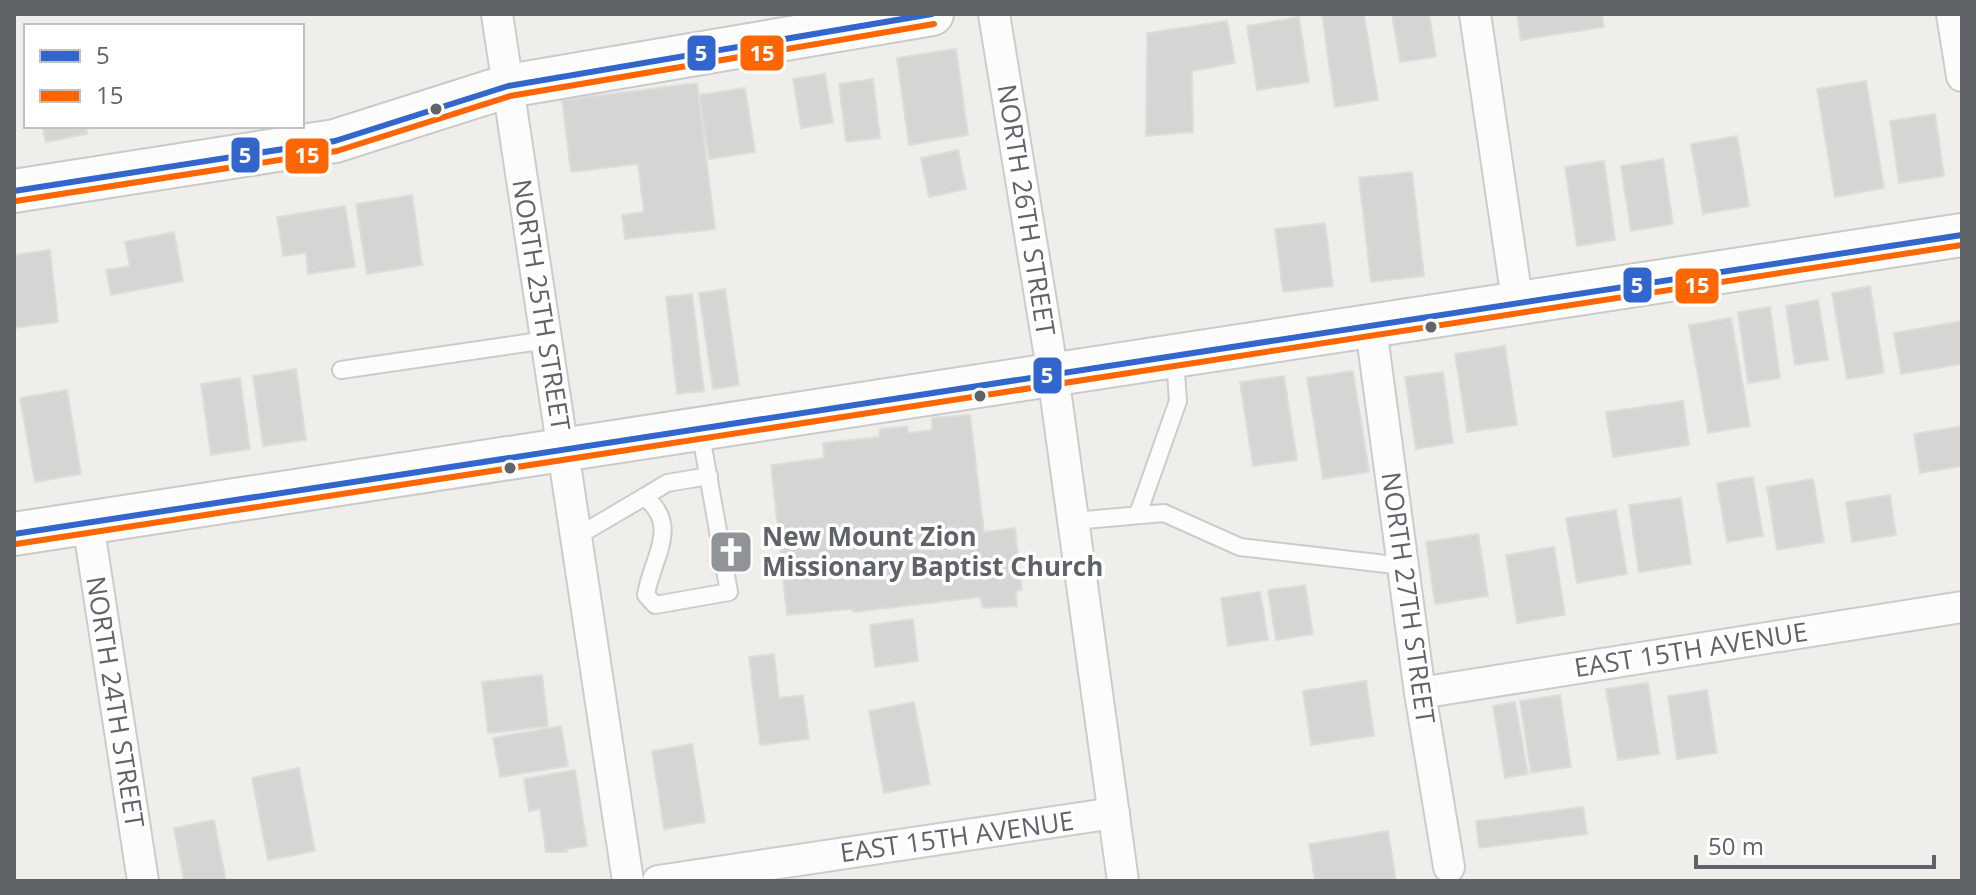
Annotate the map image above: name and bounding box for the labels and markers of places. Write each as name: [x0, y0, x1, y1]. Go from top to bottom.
unlabelled marker: [428, 101, 444, 117]
unlabelled marker: [1423, 319, 1439, 335]
unlabelled marker: [972, 388, 988, 404]
unlabelled marker: [502, 460, 518, 476]
place label: New Mount Zion Missionary Baptist Church: [762, 518, 1103, 584]
church icon: New Mount Zion Missionary Baptist Church: [707, 528, 755, 576]

